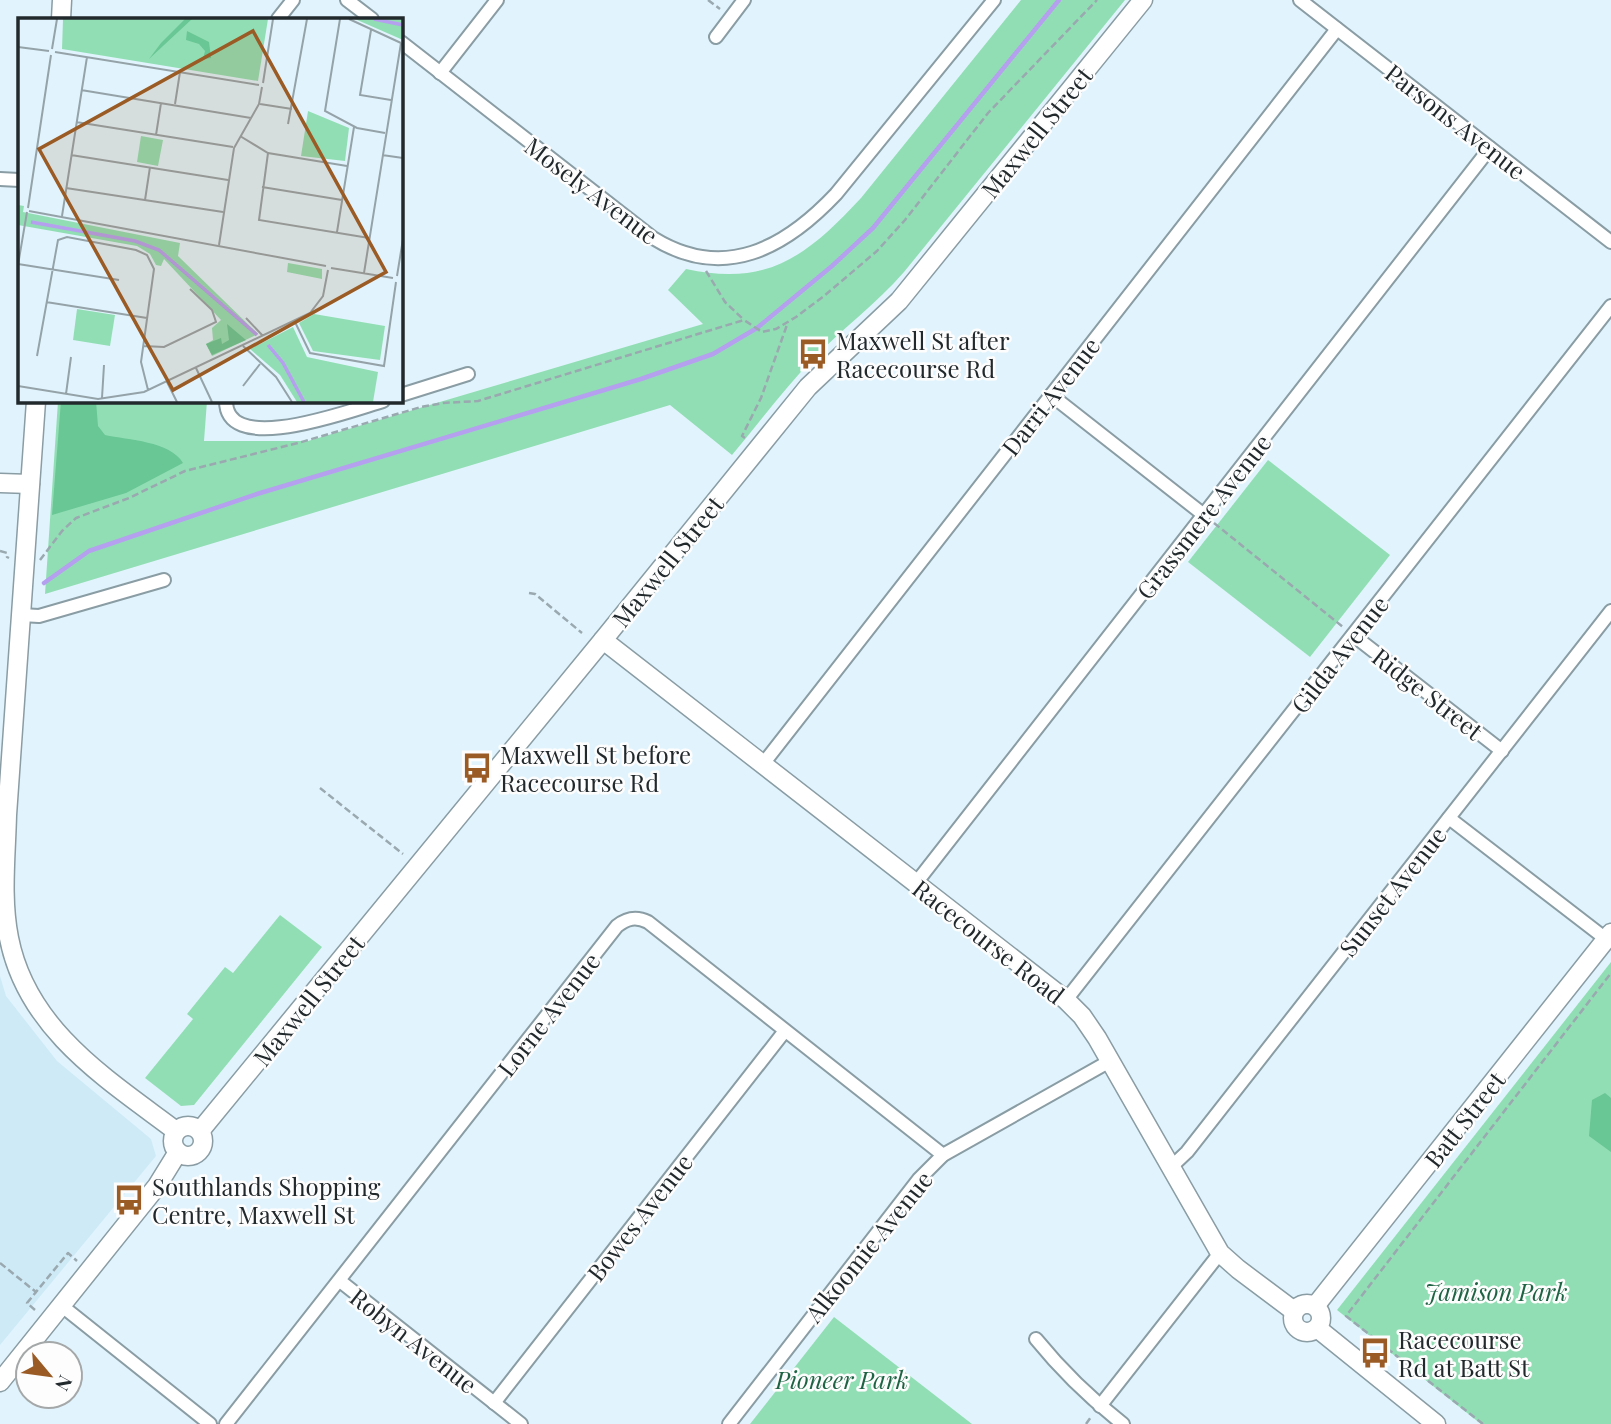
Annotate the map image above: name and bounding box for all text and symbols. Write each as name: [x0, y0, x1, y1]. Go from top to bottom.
inset map: [18, 18, 402, 402]
street label: Parsons Avenue: [1379, 56, 1533, 186]
street label: Maxwell Street: [973, 59, 1099, 204]
street label: Mosely Avenue: [519, 129, 665, 251]
place label: Maxwell St after Racecourse Rd: [836, 324, 1010, 384]
street label: Darri Avenue: [994, 330, 1106, 462]
bus stop icon: Maxwell St after Racecourse Rd: [796, 337, 830, 371]
street label: Grassmere Avenue: [1128, 427, 1278, 605]
street label: Maxwell Street: [604, 488, 730, 633]
street label: Gilda Avenue: [1283, 589, 1395, 719]
street label: Ridge Street: [1366, 640, 1490, 746]
place label: Maxwell St before Racecourse Rd: [500, 738, 691, 798]
bus stop icon: Maxwell St before Racecourse Rd: [460, 751, 494, 785]
street label: Sunset Avenue: [1331, 819, 1453, 963]
street label: Racecourse Road: [907, 872, 1071, 1010]
street label: Maxwell Street: [245, 927, 371, 1072]
street label: Lorne Avenue: [490, 946, 606, 1082]
street label: Batt Street: [1417, 1064, 1512, 1173]
street label: Bowes Avenue: [579, 1147, 699, 1287]
street label: Alkoomie Avenue: [797, 1164, 939, 1329]
place label: Southlands Shopping Centre, Maxwell St: [152, 1170, 381, 1230]
bus stop icon: Southlands Shopping Centre, Maxwell St: [112, 1183, 146, 1217]
park label: Jamison Park: [1424, 1275, 1568, 1307]
street label: Robyn Avenue: [344, 1280, 484, 1400]
place label: Racecourse Rd at Batt St: [1398, 1323, 1530, 1383]
bus stop icon: Racecourse Rd at Batt St: [1358, 1336, 1392, 1370]
north arrow: [14, 1340, 84, 1410]
park label: Pioneer Park: [775, 1363, 908, 1395]
text: N: [50, 1371, 79, 1396]

